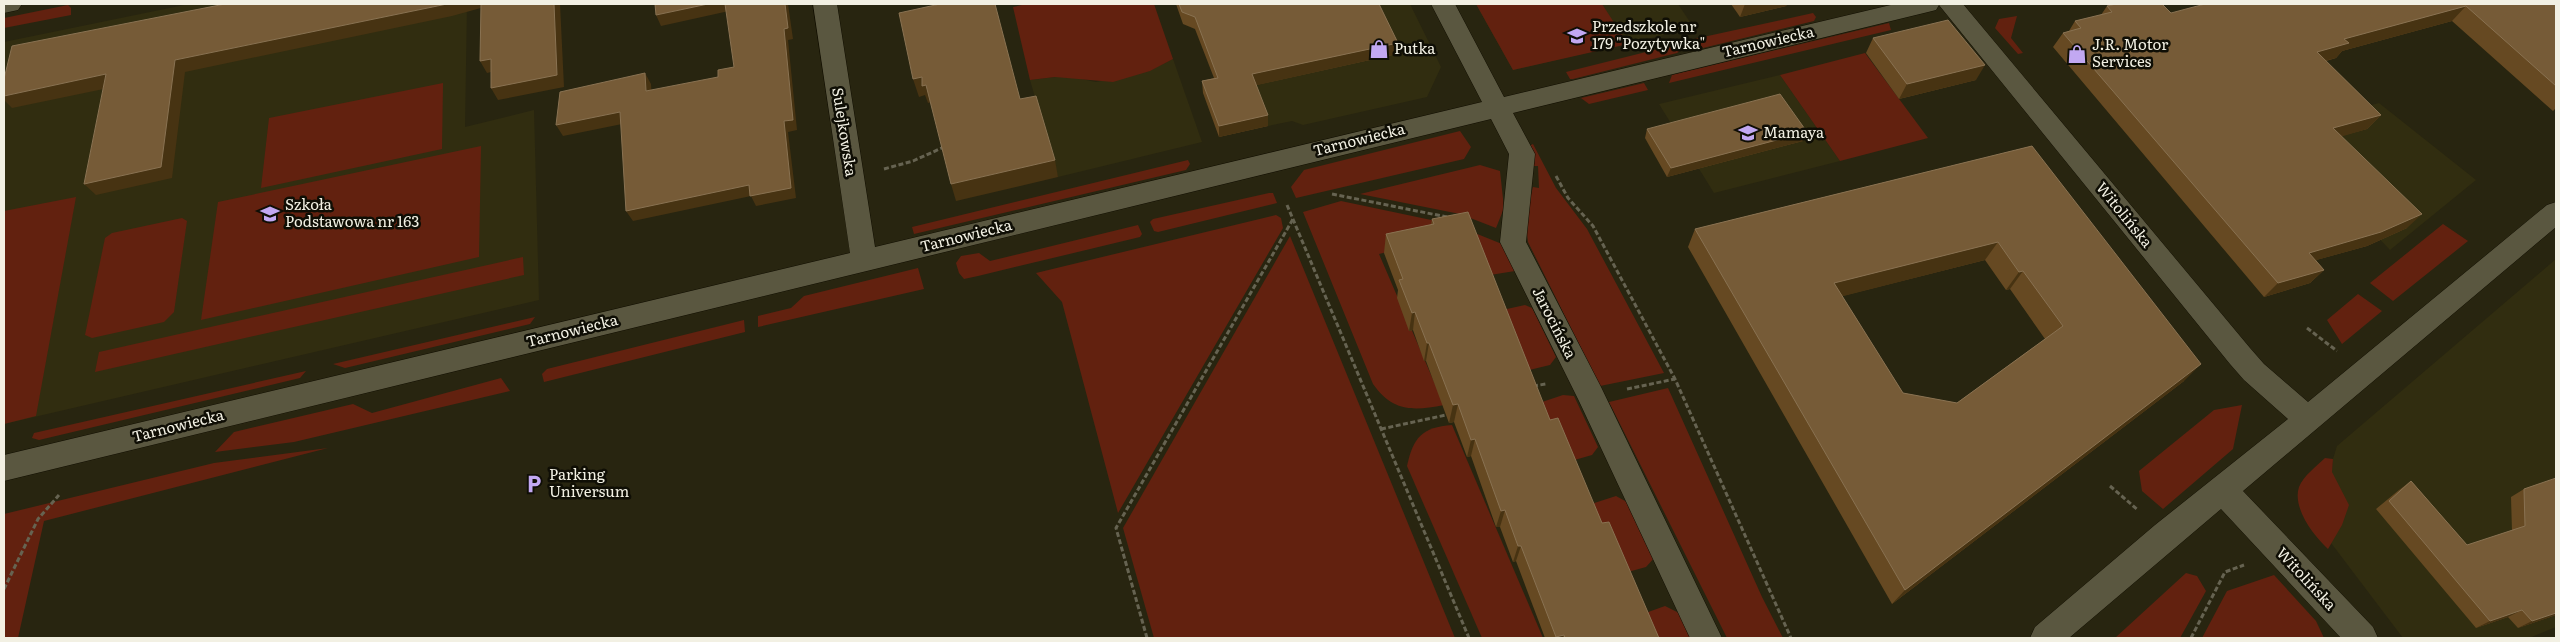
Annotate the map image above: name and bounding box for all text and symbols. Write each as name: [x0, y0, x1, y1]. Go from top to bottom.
place label: Przedszkole nr 179 "Pozytywka": [1592, 14, 1705, 54]
street label: Tarnowiecka: [1719, 19, 1817, 62]
school or university icon: Przedszkole nr 179 "Pozytywka": [1566, 25, 1588, 47]
place label: J.R. Motor Services: [2092, 32, 2168, 72]
place label: Putka: [1394, 36, 1436, 59]
shop icon: Putka: [1368, 38, 1390, 60]
shop icon: J.R. Motor Services: [2066, 43, 2088, 65]
street label: Sulejkowska: [827, 86, 864, 179]
street label: Tarnowiecka: [1310, 116, 1408, 161]
place label: Mamaya: [1763, 120, 1825, 143]
school or university icon: Mamaya: [1737, 122, 1759, 144]
street label: Witolińska: [2091, 176, 2160, 253]
place label: Szkoła Podstawowa nr 163: [285, 192, 419, 232]
school or university icon: Szkoła Podstawowa nr 163: [259, 203, 281, 225]
street label: Tarnowiecka: [917, 212, 1015, 257]
street label: Jarocińska: [1527, 282, 1584, 363]
street label: Tarnowiecka: [523, 307, 621, 352]
street label: Tarnowiecka: [129, 402, 227, 447]
place label: Parking Universum: [549, 462, 630, 502]
parking icon: Parking Universum: [523, 473, 545, 495]
street label: Witolińska: [2272, 541, 2343, 615]

